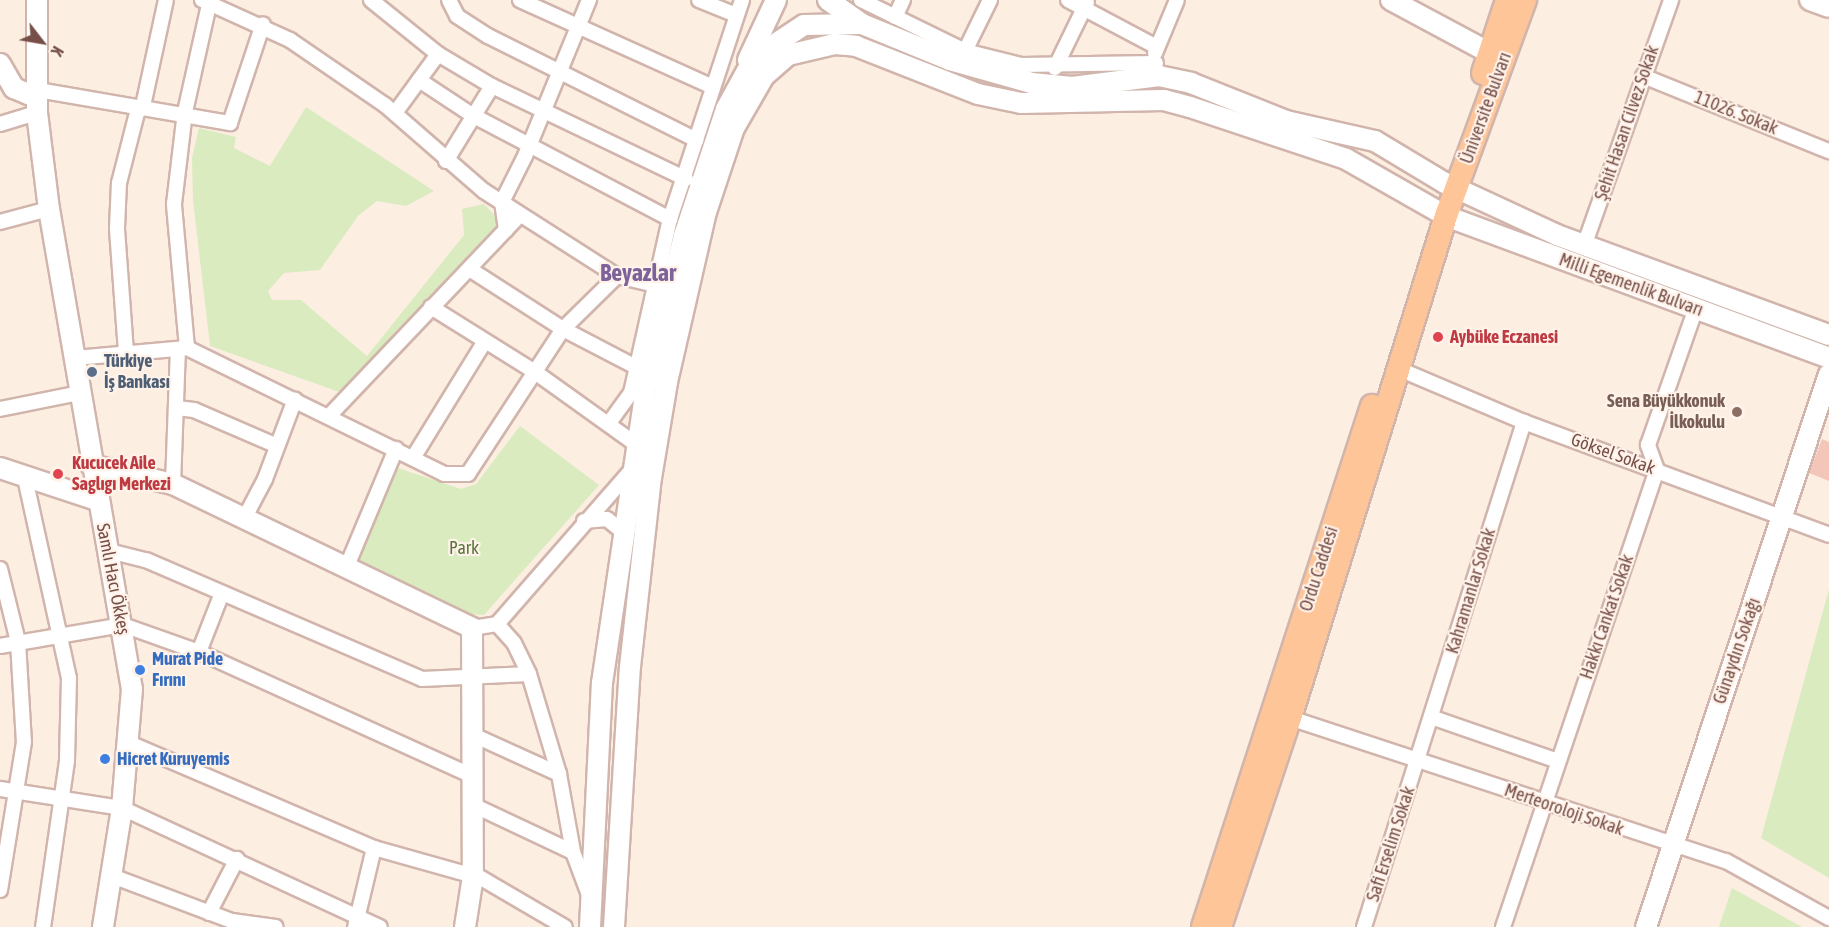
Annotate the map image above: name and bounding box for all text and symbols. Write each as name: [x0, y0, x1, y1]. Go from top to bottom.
north arrow: [12, 12, 72, 72]
text: K: [48, 43, 67, 59]
street label: Şehit Hasan Cilvez Sokak: [1590, 43, 1664, 203]
street label: Üniversite Bulvarı: [1456, 49, 1516, 167]
street label: 11026. Sokak: [1691, 86, 1781, 140]
street label: Milli Egemenlik Bulvarı: [1556, 249, 1706, 321]
district label: Beyazlar: [600, 259, 676, 287]
place label: Aybüke Eczanesi: [1450, 326, 1558, 348]
marker: Aybüke Eczanesi: [1431, 330, 1445, 344]
place label: Türkiye İş Bankası: [104, 351, 170, 394]
marker: Türkiye İş Bankası: [85, 365, 99, 379]
place label: Sena Büyükkonuk İlkokulu: [1607, 391, 1725, 434]
marker: Sena Büyükkonuk İlkokulu: [1730, 405, 1744, 419]
street label: Göksel Sokak: [1568, 429, 1658, 479]
place label: Kucucek Aile Saglıgı Merkezi: [72, 453, 171, 496]
marker: Kucucek Aile Saglıgı Merkezi: [49, 465, 67, 483]
street label: Samlı Hacı Ökkeş: [92, 522, 134, 636]
street label: Ordu Caddesi: [1295, 524, 1343, 614]
street label: Kahramanlar Sokak: [1442, 526, 1500, 656]
park label: Park: [449, 537, 479, 559]
street label: Hakkı Cankat Sokak: [1576, 552, 1638, 682]
street label: Günaydın Sokağı: [1709, 595, 1765, 707]
place label: Murat Pide Fırını: [152, 649, 223, 692]
marker: Murat Pide Fırını: [133, 663, 147, 677]
place label: Hicret Kuruyemis: [117, 748, 230, 770]
marker: Hicret Kuruyemis: [98, 752, 112, 766]
street label: Merteoroloji Sokak: [1502, 779, 1626, 841]
street label: Safi Erselim Sokak: [1362, 784, 1420, 904]

